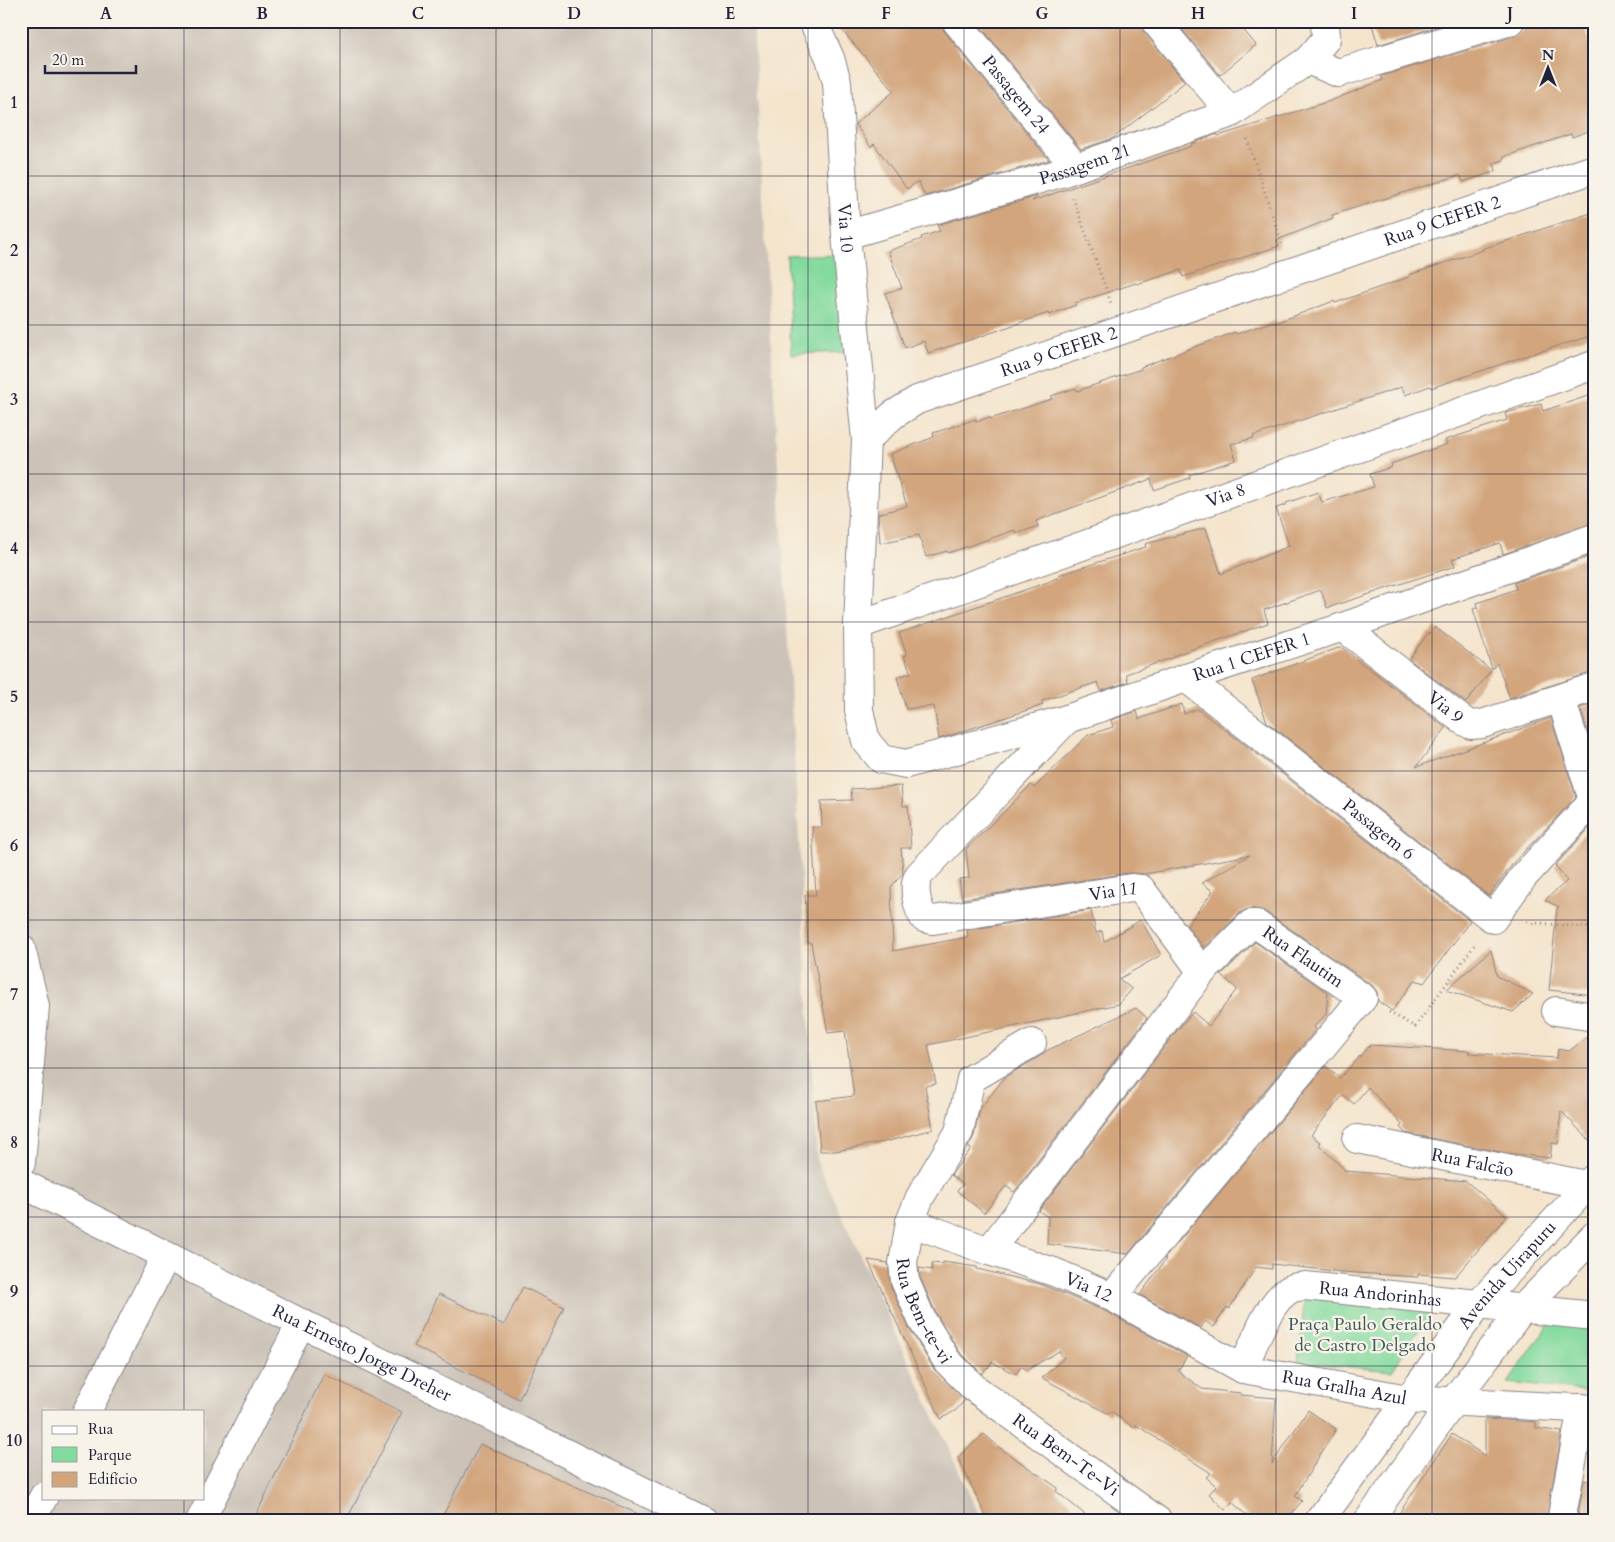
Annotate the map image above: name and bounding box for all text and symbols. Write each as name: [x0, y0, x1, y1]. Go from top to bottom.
text: A: [100, 3, 112, 25]
text: B: [256, 3, 268, 25]
text: C: [412, 3, 424, 25]
text: D: [567, 3, 581, 25]
text: E: [725, 3, 735, 25]
text: F: [881, 3, 891, 25]
text: G: [1035, 3, 1049, 25]
text: H: [1191, 3, 1205, 25]
text: I: [1351, 3, 1357, 25]
text: J: [1505, 3, 1513, 25]
scale bar: [45, 42, 136, 74]
north arrow: [1522, 42, 1572, 92]
text: N: [1542, 46, 1554, 65]
text: 20 m: [52, 50, 84, 70]
street label: Passagem 24: [976, 50, 1056, 139]
text: 1: [10, 92, 18, 114]
street label: Passagem 21: [1036, 137, 1134, 191]
street label: Rua 9 CEFER 2: [1380, 189, 1504, 252]
street label: Via 10: [832, 203, 860, 254]
text: 2: [10, 240, 18, 262]
street label: Rua 9 CEFER 2: [997, 320, 1121, 383]
text: 3: [10, 389, 18, 411]
street label: Via 8: [1203, 477, 1249, 514]
text: 4: [10, 538, 18, 560]
street label: Rua 1 CEFER 1: [1190, 626, 1314, 687]
street label: Via 9: [1422, 685, 1469, 729]
text: 5: [10, 686, 18, 708]
street label: Passagem 6: [1337, 793, 1420, 866]
text: 6: [10, 835, 18, 857]
street label: Via 11: [1087, 875, 1139, 907]
street label: Rua Flautim: [1258, 920, 1349, 994]
text: 7: [10, 984, 18, 1006]
text: 8: [10, 1132, 18, 1154]
street label: Rua Falcão: [1429, 1142, 1516, 1183]
street label: Avenida Uirapuru: [1452, 1215, 1562, 1334]
street label: Rua Bem-te-vi: [890, 1257, 958, 1369]
street label: Via 12: [1061, 1266, 1116, 1308]
street label: Rua Andorinhas: [1318, 1275, 1443, 1313]
text: 9: [10, 1281, 18, 1303]
street label: Rua Ernesto Jorge Dreher: [268, 1298, 456, 1408]
park label: Praça Paulo Geraldo de Castro Delgado: [1288, 1312, 1442, 1358]
street label: Rua Gralha Azul: [1280, 1364, 1409, 1411]
street label: Rua Bem-Te-Vi: [1008, 1407, 1125, 1502]
legend: [42, 1410, 205, 1500]
text: Rua: [88, 1419, 114, 1439]
text: 10: [6, 1430, 22, 1452]
text: Parque: [88, 1445, 132, 1465]
text: Edifício: [88, 1469, 137, 1489]

